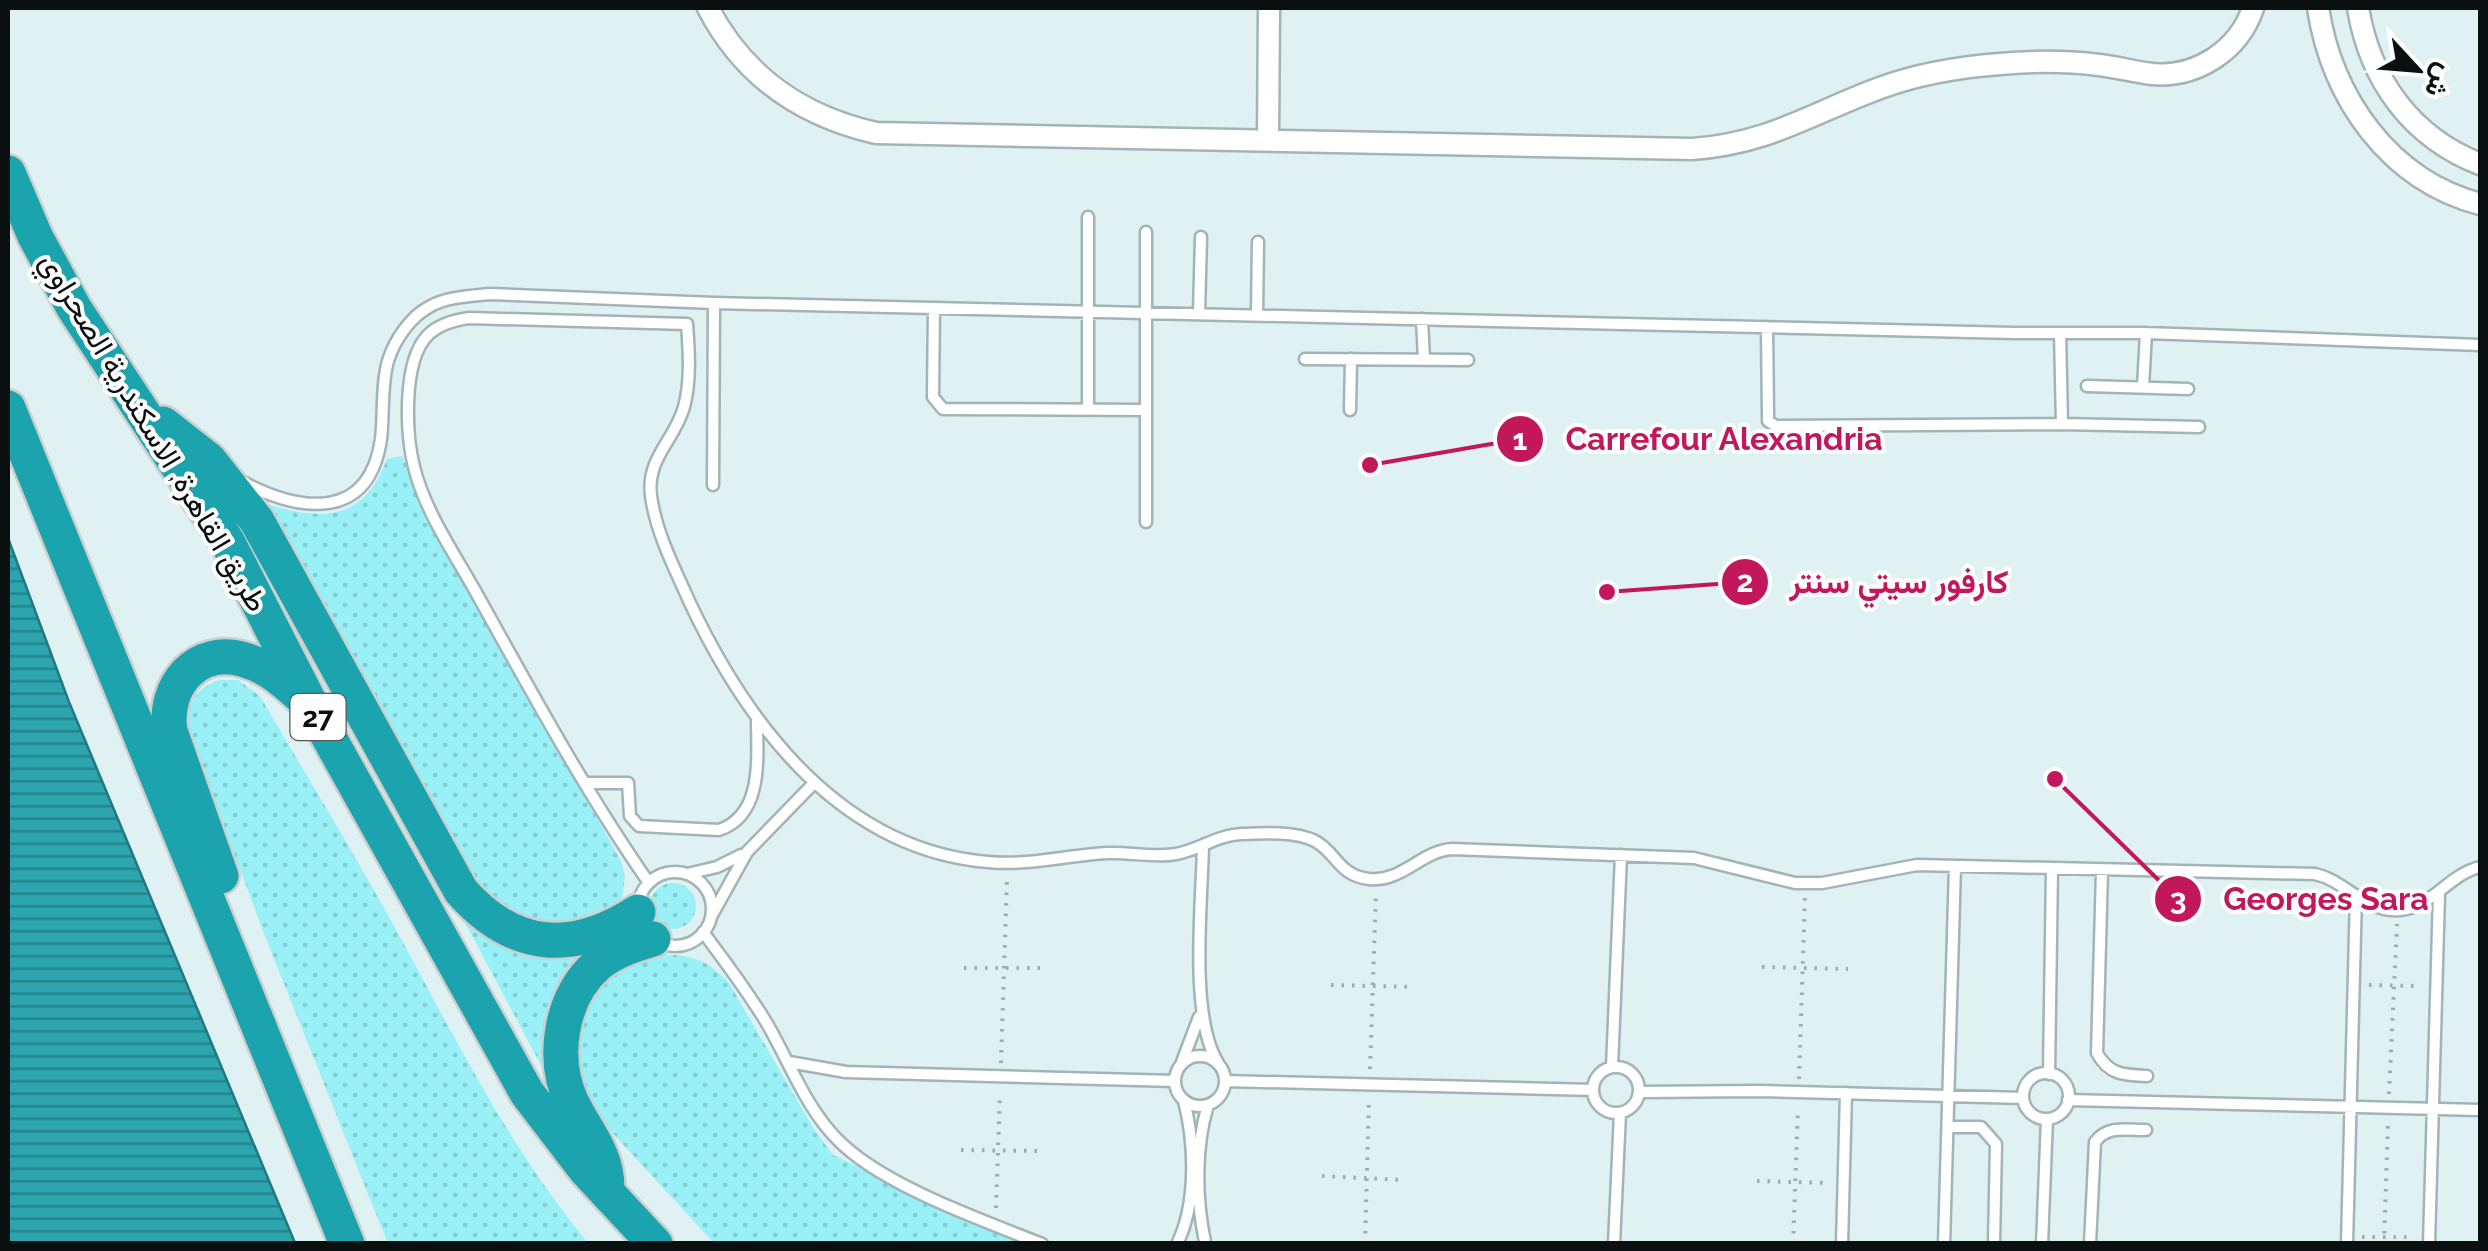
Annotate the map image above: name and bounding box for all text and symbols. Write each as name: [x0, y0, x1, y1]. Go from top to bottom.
north arrow: [2368, 20, 2468, 120]
text: ش: [2418, 58, 2462, 103]
street label: طريق القاهرة, الاسكندرية الصحراوي: [27, 246, 275, 622]
callout: Carrefour Alexandria: [1495, 408, 1903, 470]
text: Carrefour Alexandria: [1565, 420, 1883, 457]
text: 1: [1513, 422, 1528, 457]
callout: كارفور سيتي سنتر: [1720, 551, 2029, 613]
text: كارفور سيتي سنتر: [1788, 563, 2009, 609]
text: 2: [1737, 564, 1753, 599]
road number: 27: [290, 694, 346, 740]
callout: Georges Sara: [2153, 868, 2448, 930]
text: Georges Sara: [2223, 880, 2429, 917]
text: 3: [2170, 882, 2186, 917]

